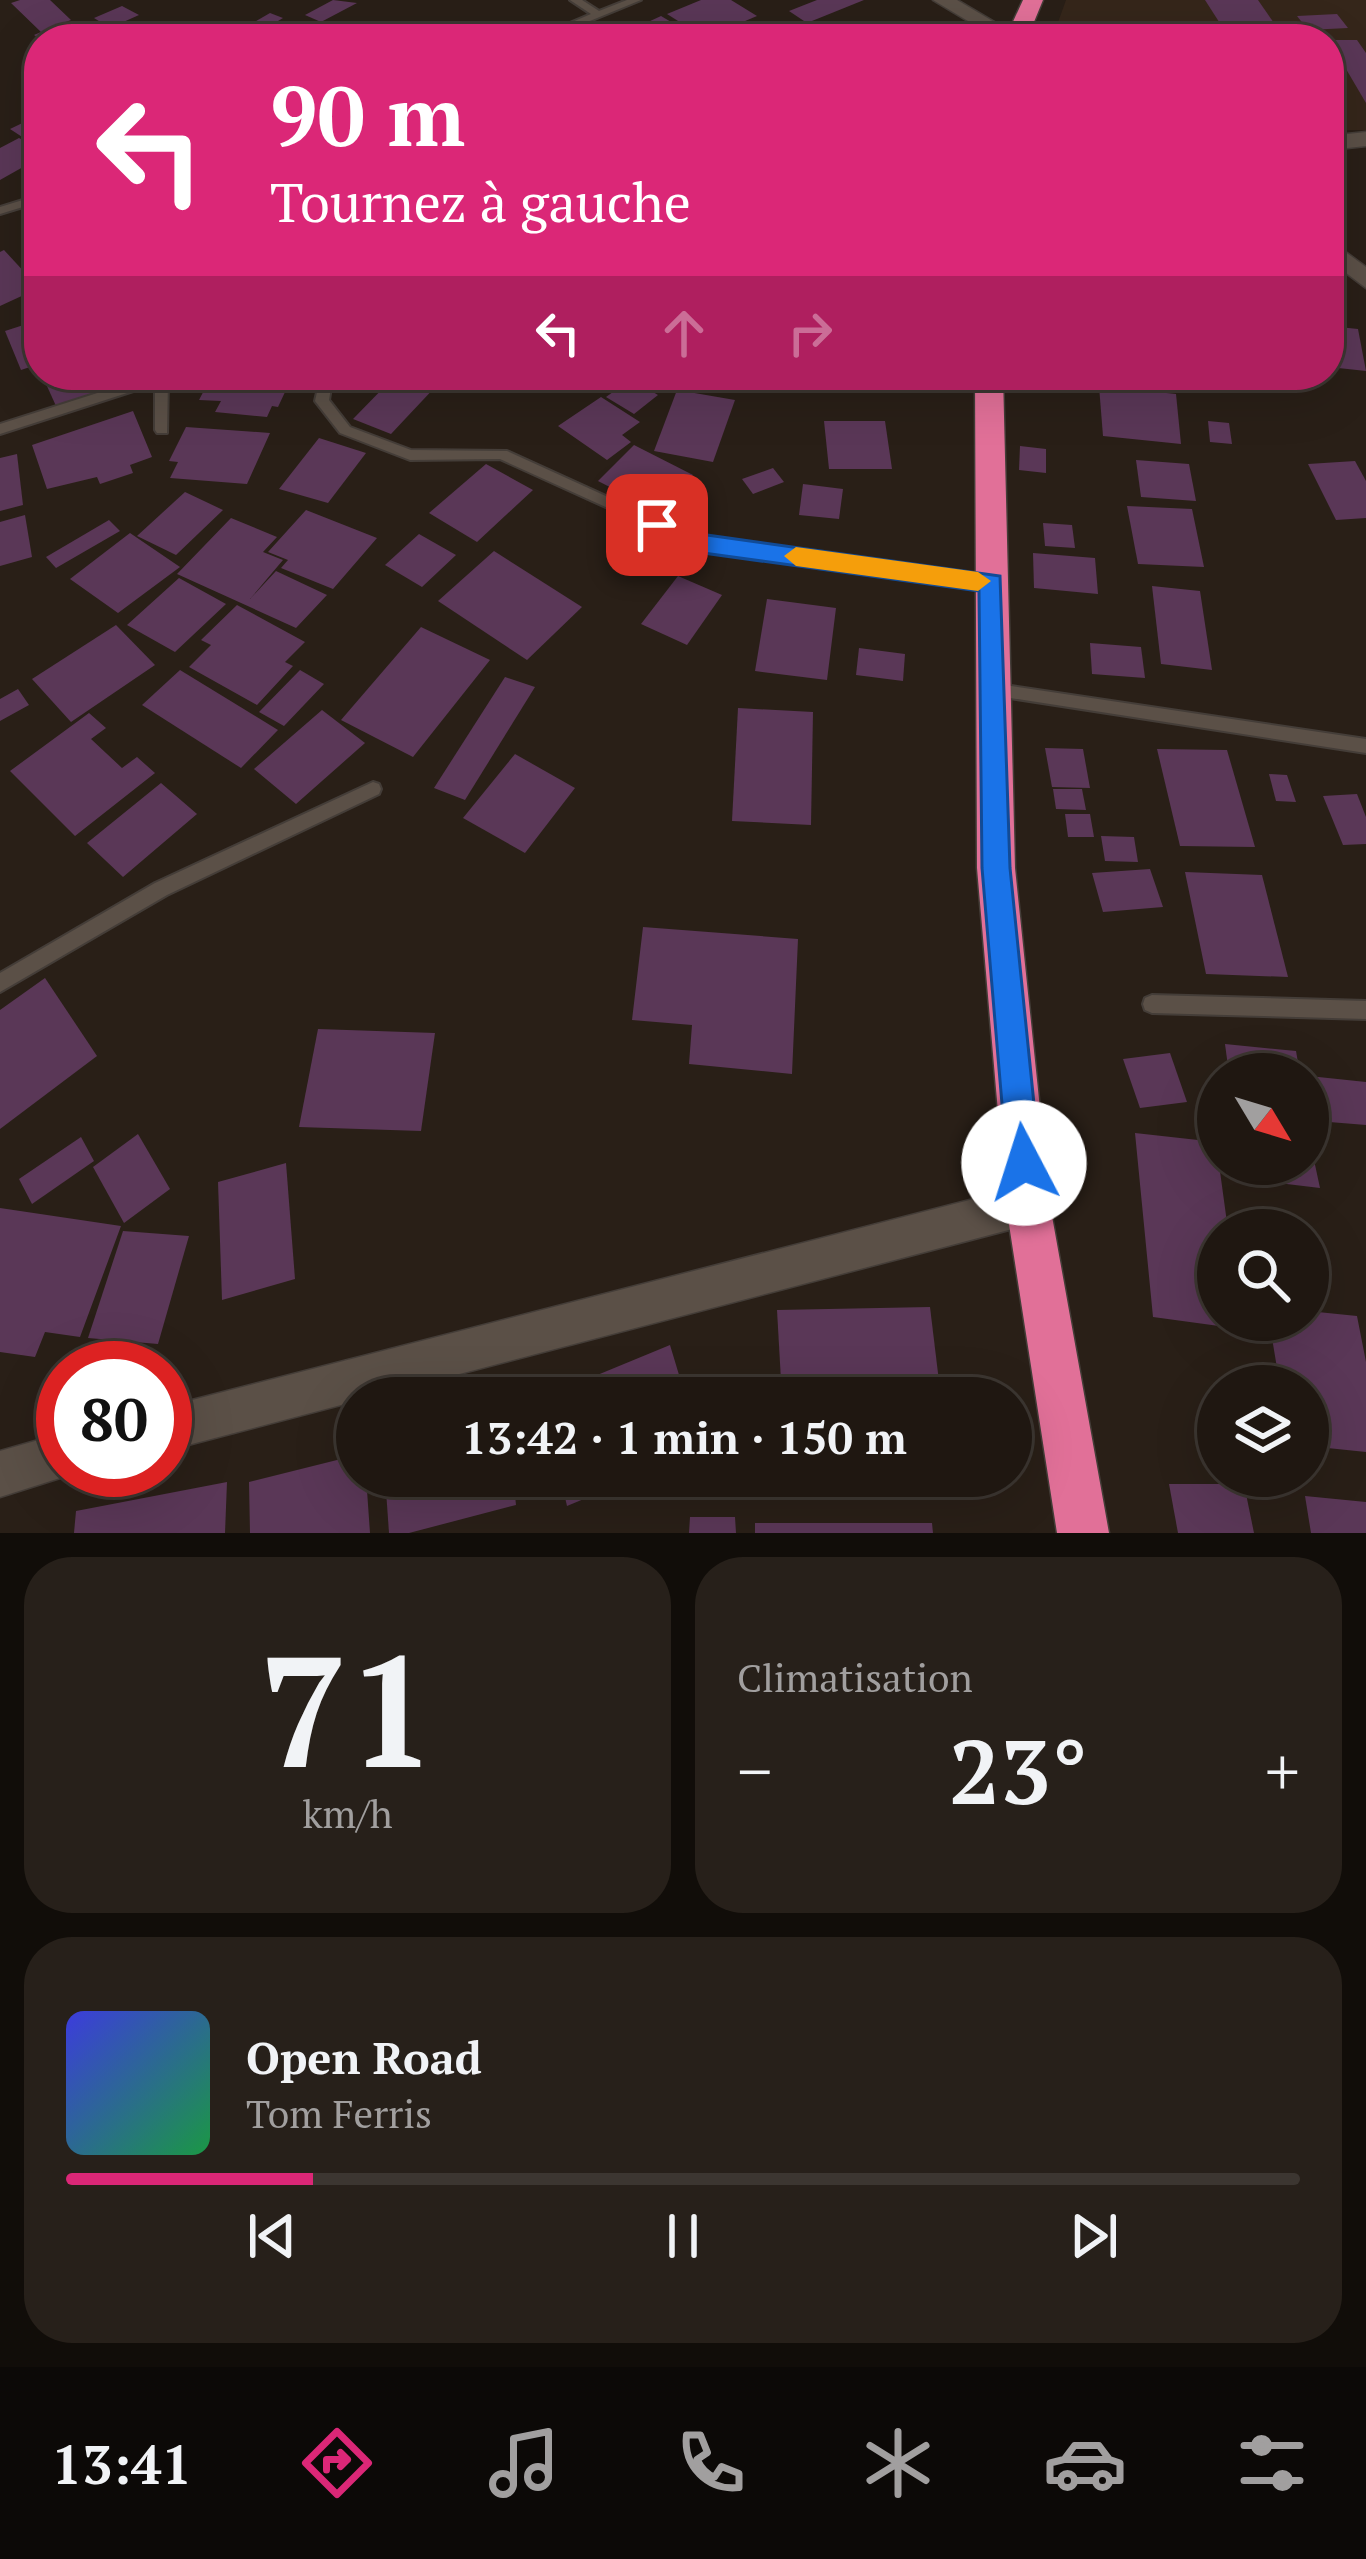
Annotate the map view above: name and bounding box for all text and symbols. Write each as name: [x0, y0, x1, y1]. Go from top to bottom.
text: 90 m: [270, 59, 465, 170]
icon: left: [72, 72, 228, 228]
text: Tournez à gauche: [270, 166, 691, 237]
icon: left: [525, 300, 591, 366]
icon: ahead: [651, 300, 717, 366]
icon: right: [777, 300, 843, 366]
pin: [606, 474, 708, 576]
icon: arrive: [624, 492, 690, 558]
north arrow: [1197, 1053, 1329, 1185]
map controls: [1197, 1053, 1329, 1497]
position arrow: [961, 1100, 1087, 1226]
button: search: [1197, 1209, 1329, 1341]
speed limit sign: 80: [36, 1341, 192, 1497]
button: layers: [1197, 1365, 1329, 1497]
text: 13:42 · 1 min · 150 m: [461, 1407, 907, 1467]
text: 71: [259, 1605, 436, 1812]
text: Climatisation: [737, 1651, 973, 1703]
text: 23°: [949, 1710, 1088, 1830]
text: −: [737, 1726, 772, 1814]
text: +: [1265, 1726, 1300, 1814]
text: km/h: [302, 1787, 393, 1839]
text: Open Road: [246, 2027, 482, 2087]
text: Tom Ferris: [246, 2087, 432, 2139]
icon: previous: [239, 2203, 305, 2269]
icon: pause: [650, 2203, 716, 2269]
icon: next: [1061, 2203, 1127, 2269]
icon: directions: [295, 2421, 379, 2505]
icon: music: [482, 2421, 566, 2505]
icon: phone: [669, 2421, 753, 2505]
icon: climate: [856, 2421, 940, 2505]
icon: car: [1043, 2421, 1127, 2505]
icon: filters: [1230, 2421, 1314, 2505]
text: 13:41: [52, 2428, 192, 2499]

